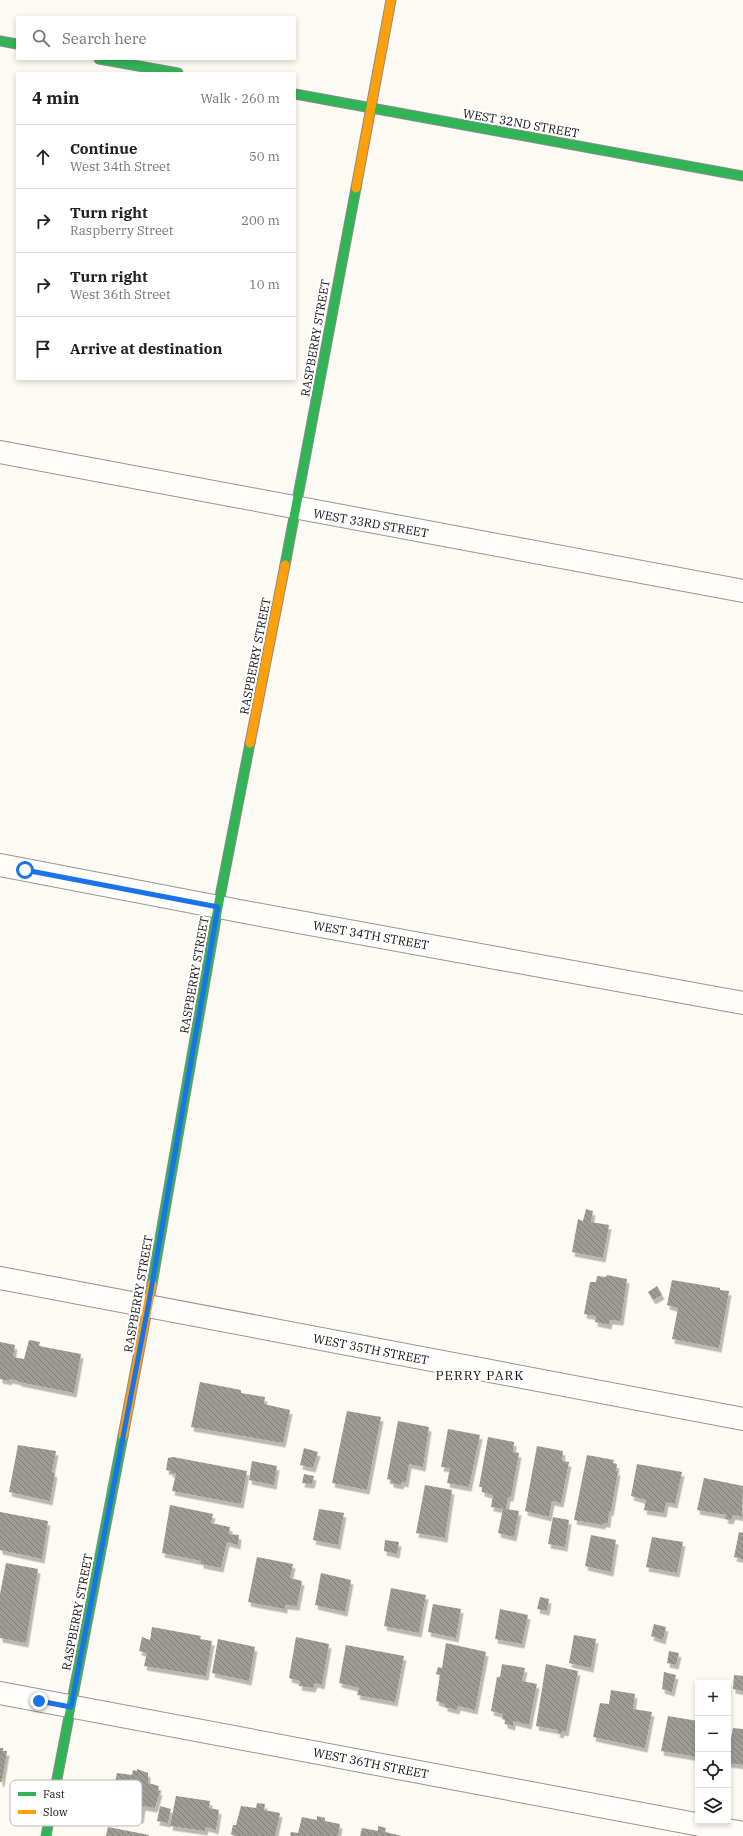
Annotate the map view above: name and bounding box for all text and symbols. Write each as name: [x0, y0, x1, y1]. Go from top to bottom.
search box: [16, 16, 296, 60]
icon: search: [30, 27, 52, 49]
text: Search here: [62, 29, 147, 48]
text: 4 min: [32, 87, 80, 109]
text: Walk · 260 m: [201, 90, 280, 107]
street label: WEST 32ND STREET: [462, 105, 580, 141]
text: Continue: [70, 139, 137, 158]
icon: ahead: [32, 146, 54, 168]
text: 50 m: [249, 148, 280, 165]
text: West 34th Street: [70, 158, 171, 175]
text: Turn right: [70, 203, 148, 222]
icon: right: [32, 210, 54, 232]
text: 200 m: [241, 212, 280, 229]
text: Raspberry Street: [70, 222, 173, 239]
text: Turn right: [70, 267, 148, 286]
icon: right: [32, 274, 54, 296]
text: 10 m: [249, 276, 280, 293]
street label: RASPBERRY STREET: [297, 278, 333, 398]
text: West 36th Street: [70, 286, 171, 303]
icon: arrive: [32, 338, 54, 360]
text: Arrive at destination: [70, 339, 222, 358]
street label: WEST 33RD STREET: [312, 505, 430, 541]
street label: RASPBERRY STREET: [236, 596, 274, 716]
route start: [16, 861, 34, 879]
street label: RASPBERRY STREET: [176, 915, 212, 1035]
street label: WEST 34TH STREET: [312, 917, 430, 953]
street label: RASPBERRY STREET: [120, 1234, 156, 1354]
street label: WEST 35TH STREET: [312, 1330, 430, 1368]
district label: PERRY PARK: [435, 1367, 525, 1384]
street label: RASPBERRY STREET: [58, 1552, 96, 1672]
map controls: [695, 1680, 731, 1824]
button: +: [695, 1680, 731, 1716]
route end: [30, 1692, 48, 1710]
button: −: [695, 1716, 731, 1752]
street label: WEST 36TH STREET: [312, 1744, 430, 1782]
button: locate: [695, 1752, 731, 1788]
legend: [10, 1780, 142, 1826]
text: Fast: [43, 1787, 65, 1801]
button: layers: [695, 1788, 731, 1824]
text: Slow: [43, 1805, 68, 1819]

